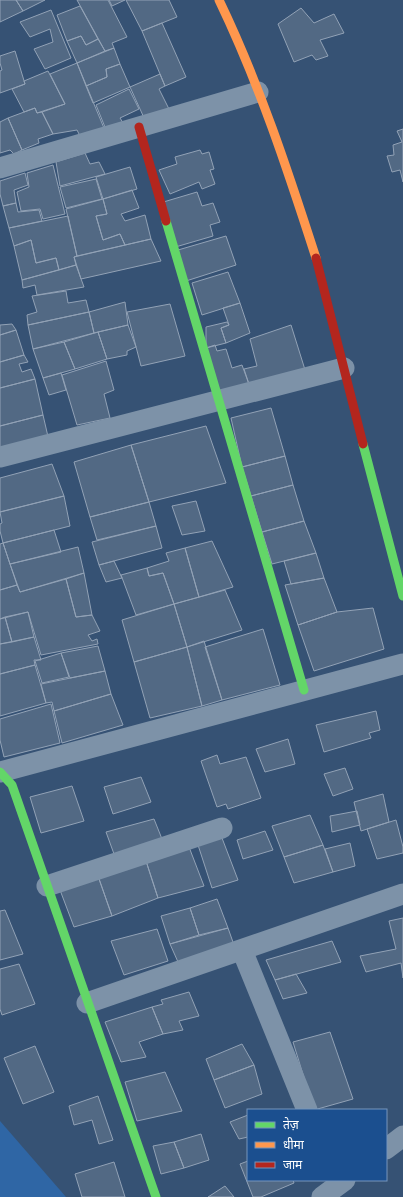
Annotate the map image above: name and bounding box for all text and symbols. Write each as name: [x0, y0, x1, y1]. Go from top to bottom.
legend: [247, 1109, 387, 1181]
text: तेज़: [283, 1117, 300, 1132]
text: धीमा: [283, 1137, 305, 1152]
text: जाम: [283, 1158, 303, 1172]

